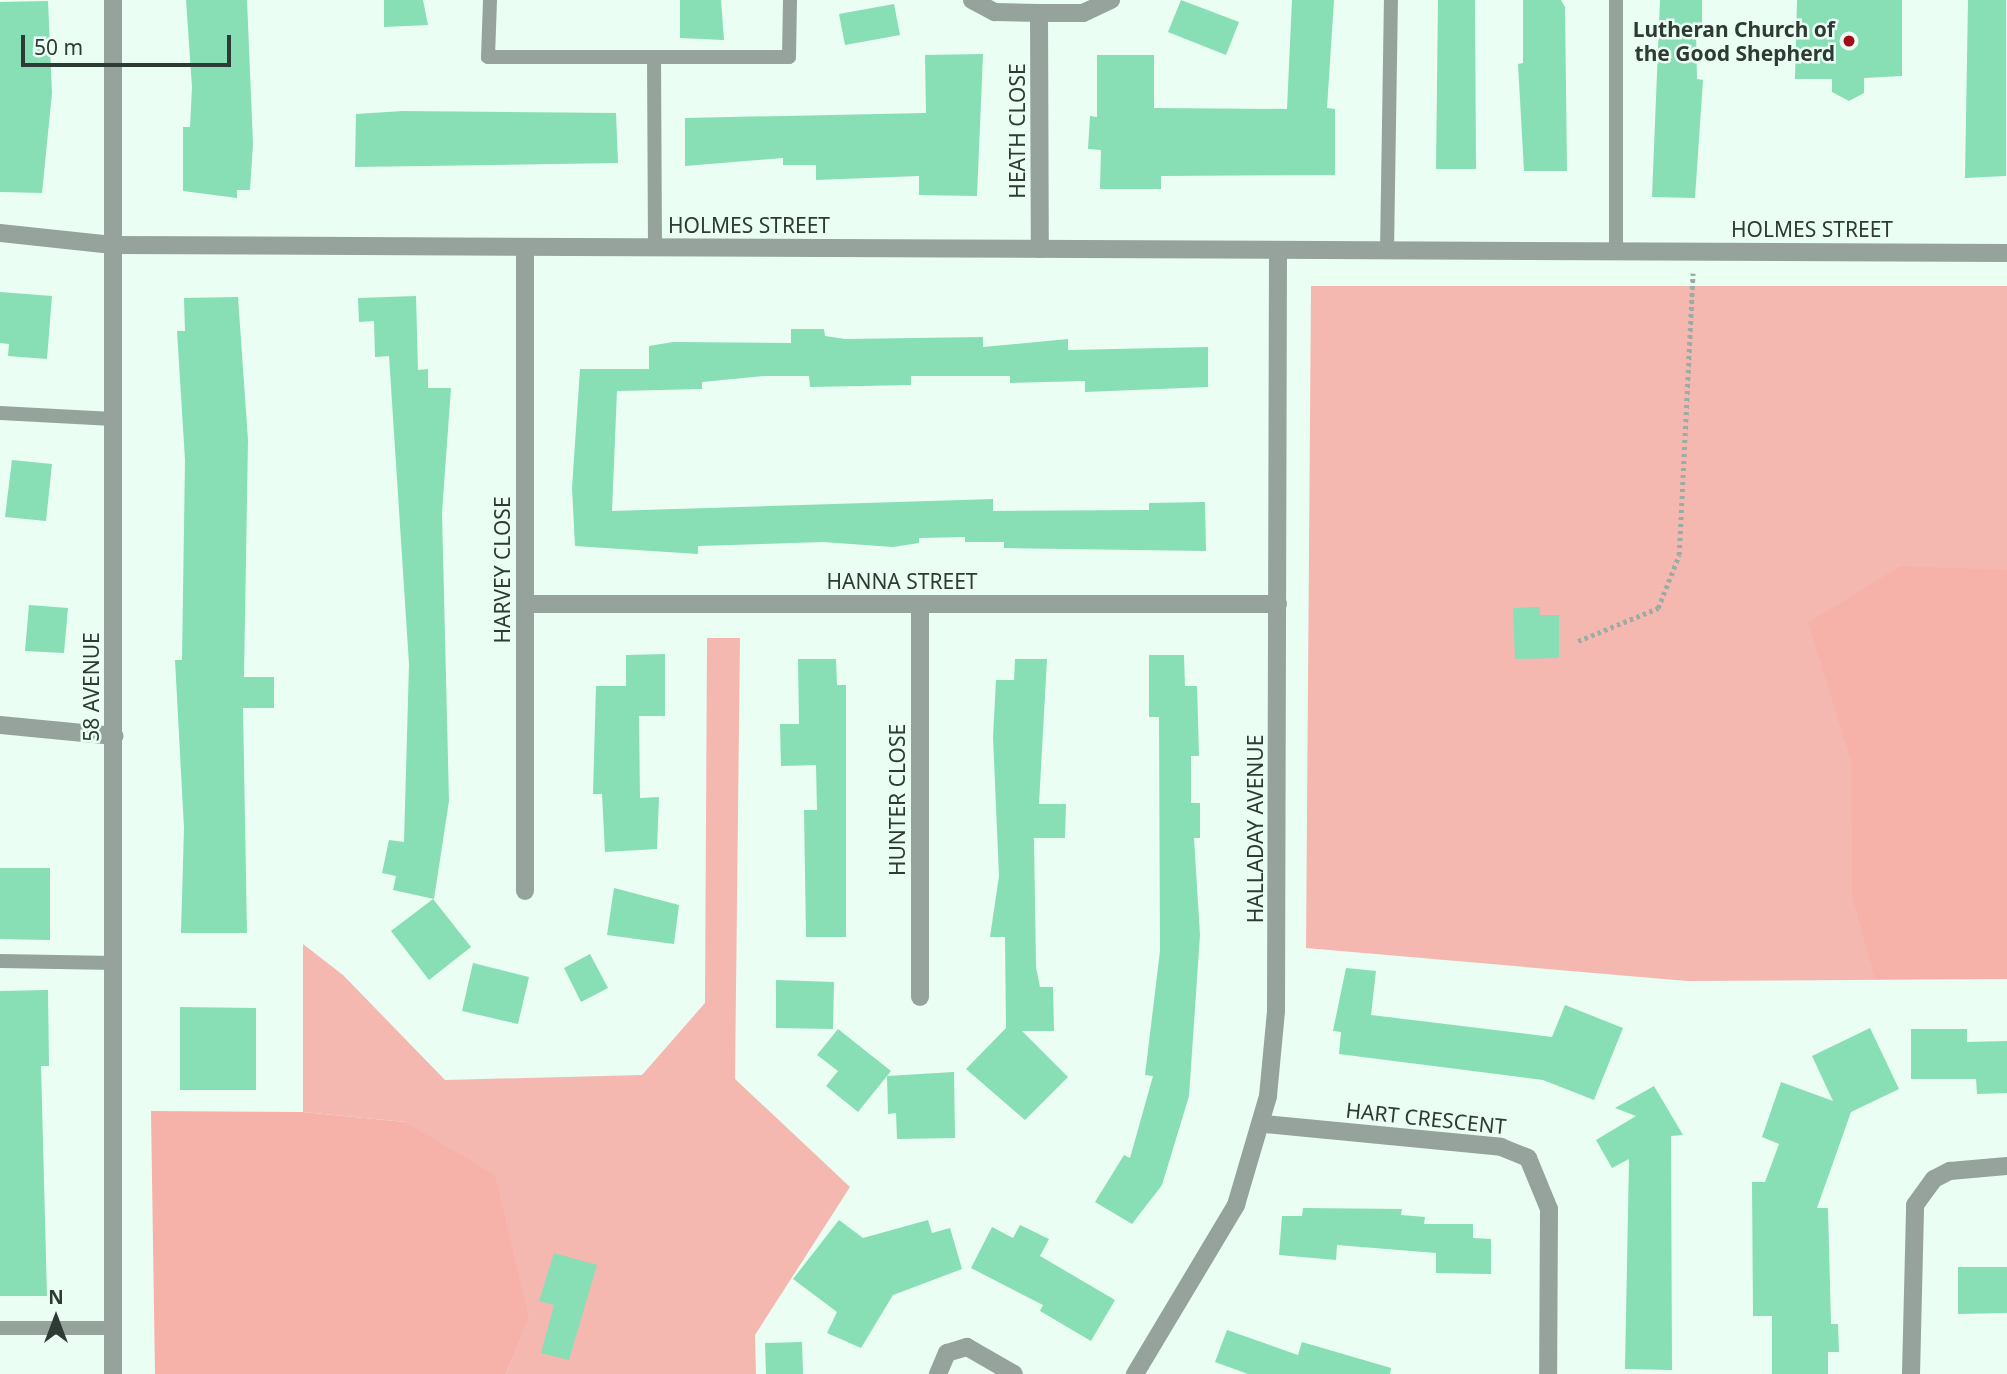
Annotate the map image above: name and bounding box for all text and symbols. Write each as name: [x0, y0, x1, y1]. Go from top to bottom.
place label: Lutheran Church of the Good Shepherd: [1633, 16, 1835, 66]
scale bar: [24, 21, 234, 65]
text: 50 m: [34, 33, 83, 61]
marker: Lutheran Church of the Good Shepherd: [1841, 33, 1857, 49]
street label: HEATH CLOSE: [1004, 63, 1030, 199]
street label: HOLMES STREET: [668, 212, 830, 238]
street label: HOLMES STREET: [1731, 216, 1893, 242]
street label: HARVEY CLOSE: [489, 496, 515, 644]
street label: HANNA STREET: [826, 568, 978, 594]
street label: 58 AVENUE: [78, 632, 104, 742]
street label: HUNTER CLOSE: [884, 724, 910, 876]
street label: HALLADAY AVENUE: [1242, 735, 1268, 923]
street label: HART CRESCENT: [1344, 1097, 1508, 1139]
north arrow: [21, 1283, 91, 1353]
text: N: [48, 1284, 64, 1310]

